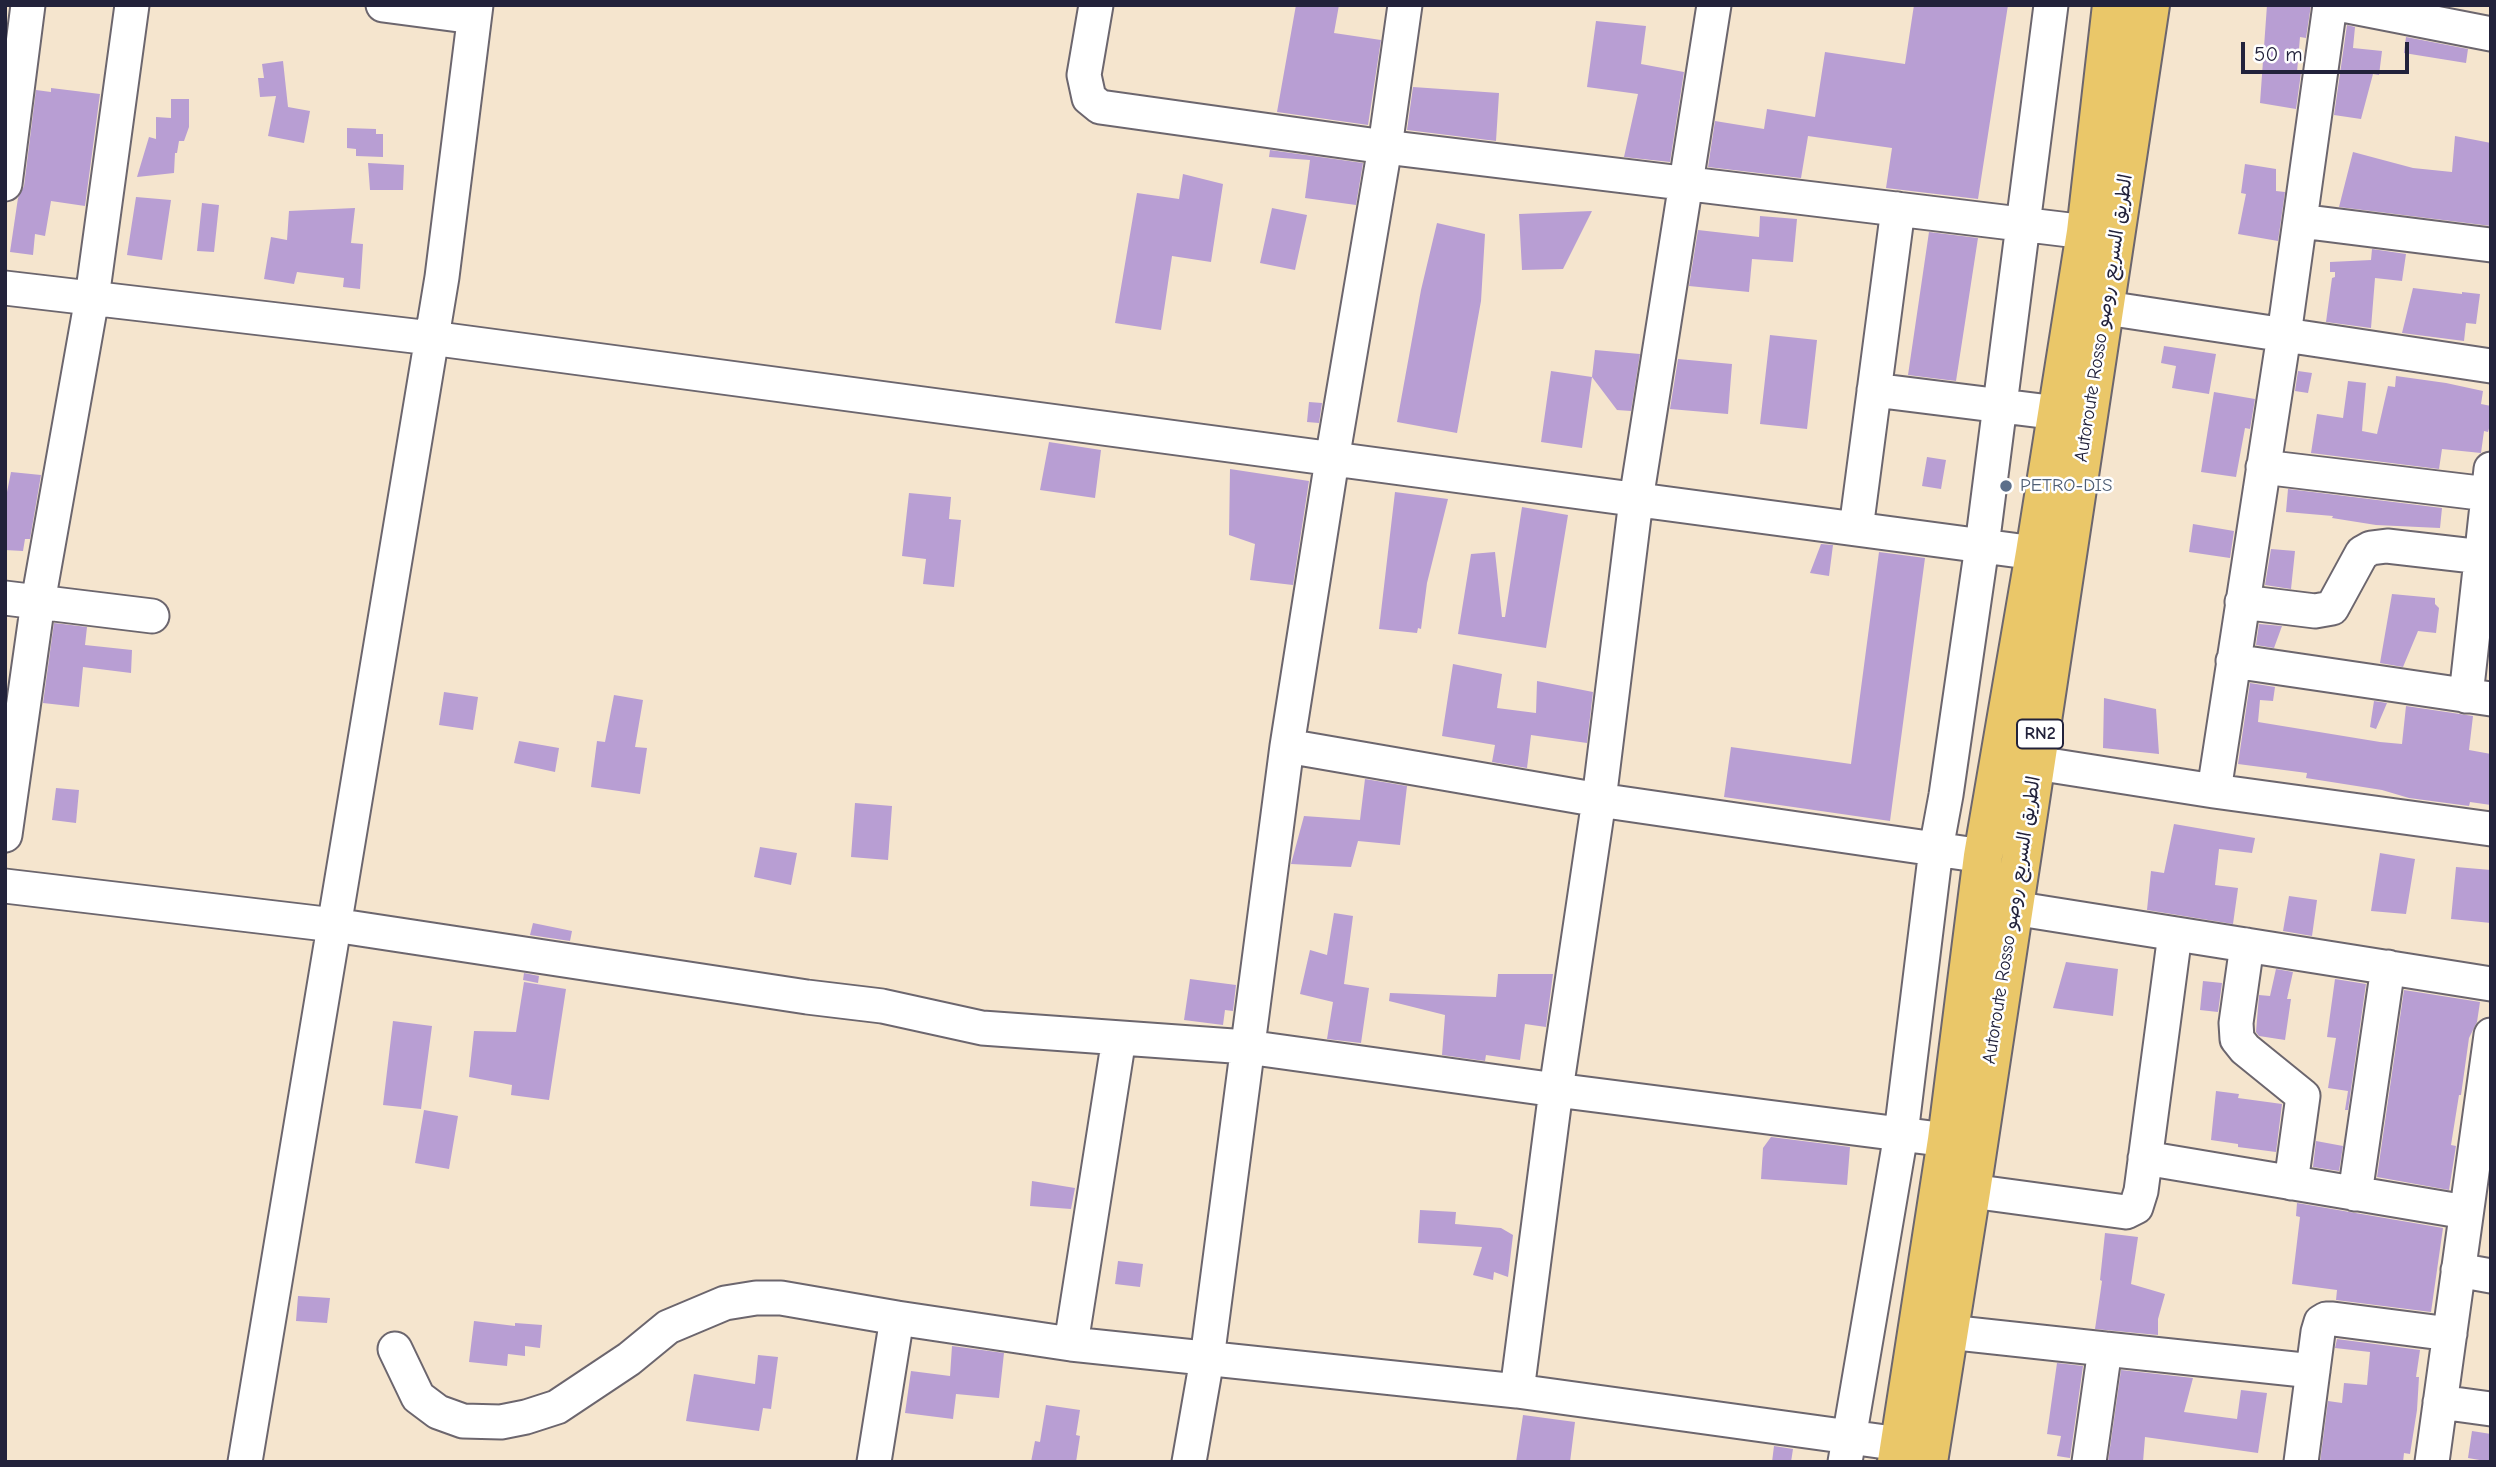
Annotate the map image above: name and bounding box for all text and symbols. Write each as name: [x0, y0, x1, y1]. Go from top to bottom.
scale bar: [2244, 28, 2412, 72]
text: 50 m: [2254, 42, 2303, 66]
street label: Autoroute Rosso الطريق السريع روصو: [2070, 172, 2138, 464]
place label: PETRO-DIS: [2020, 475, 2113, 497]
marker: PETRO-DIS: [1998, 478, 2014, 494]
road number: RN2: [2017, 720, 2063, 748]
street label: Autoroute Rosso الطريق السريع روصو: [1978, 774, 2046, 1066]

